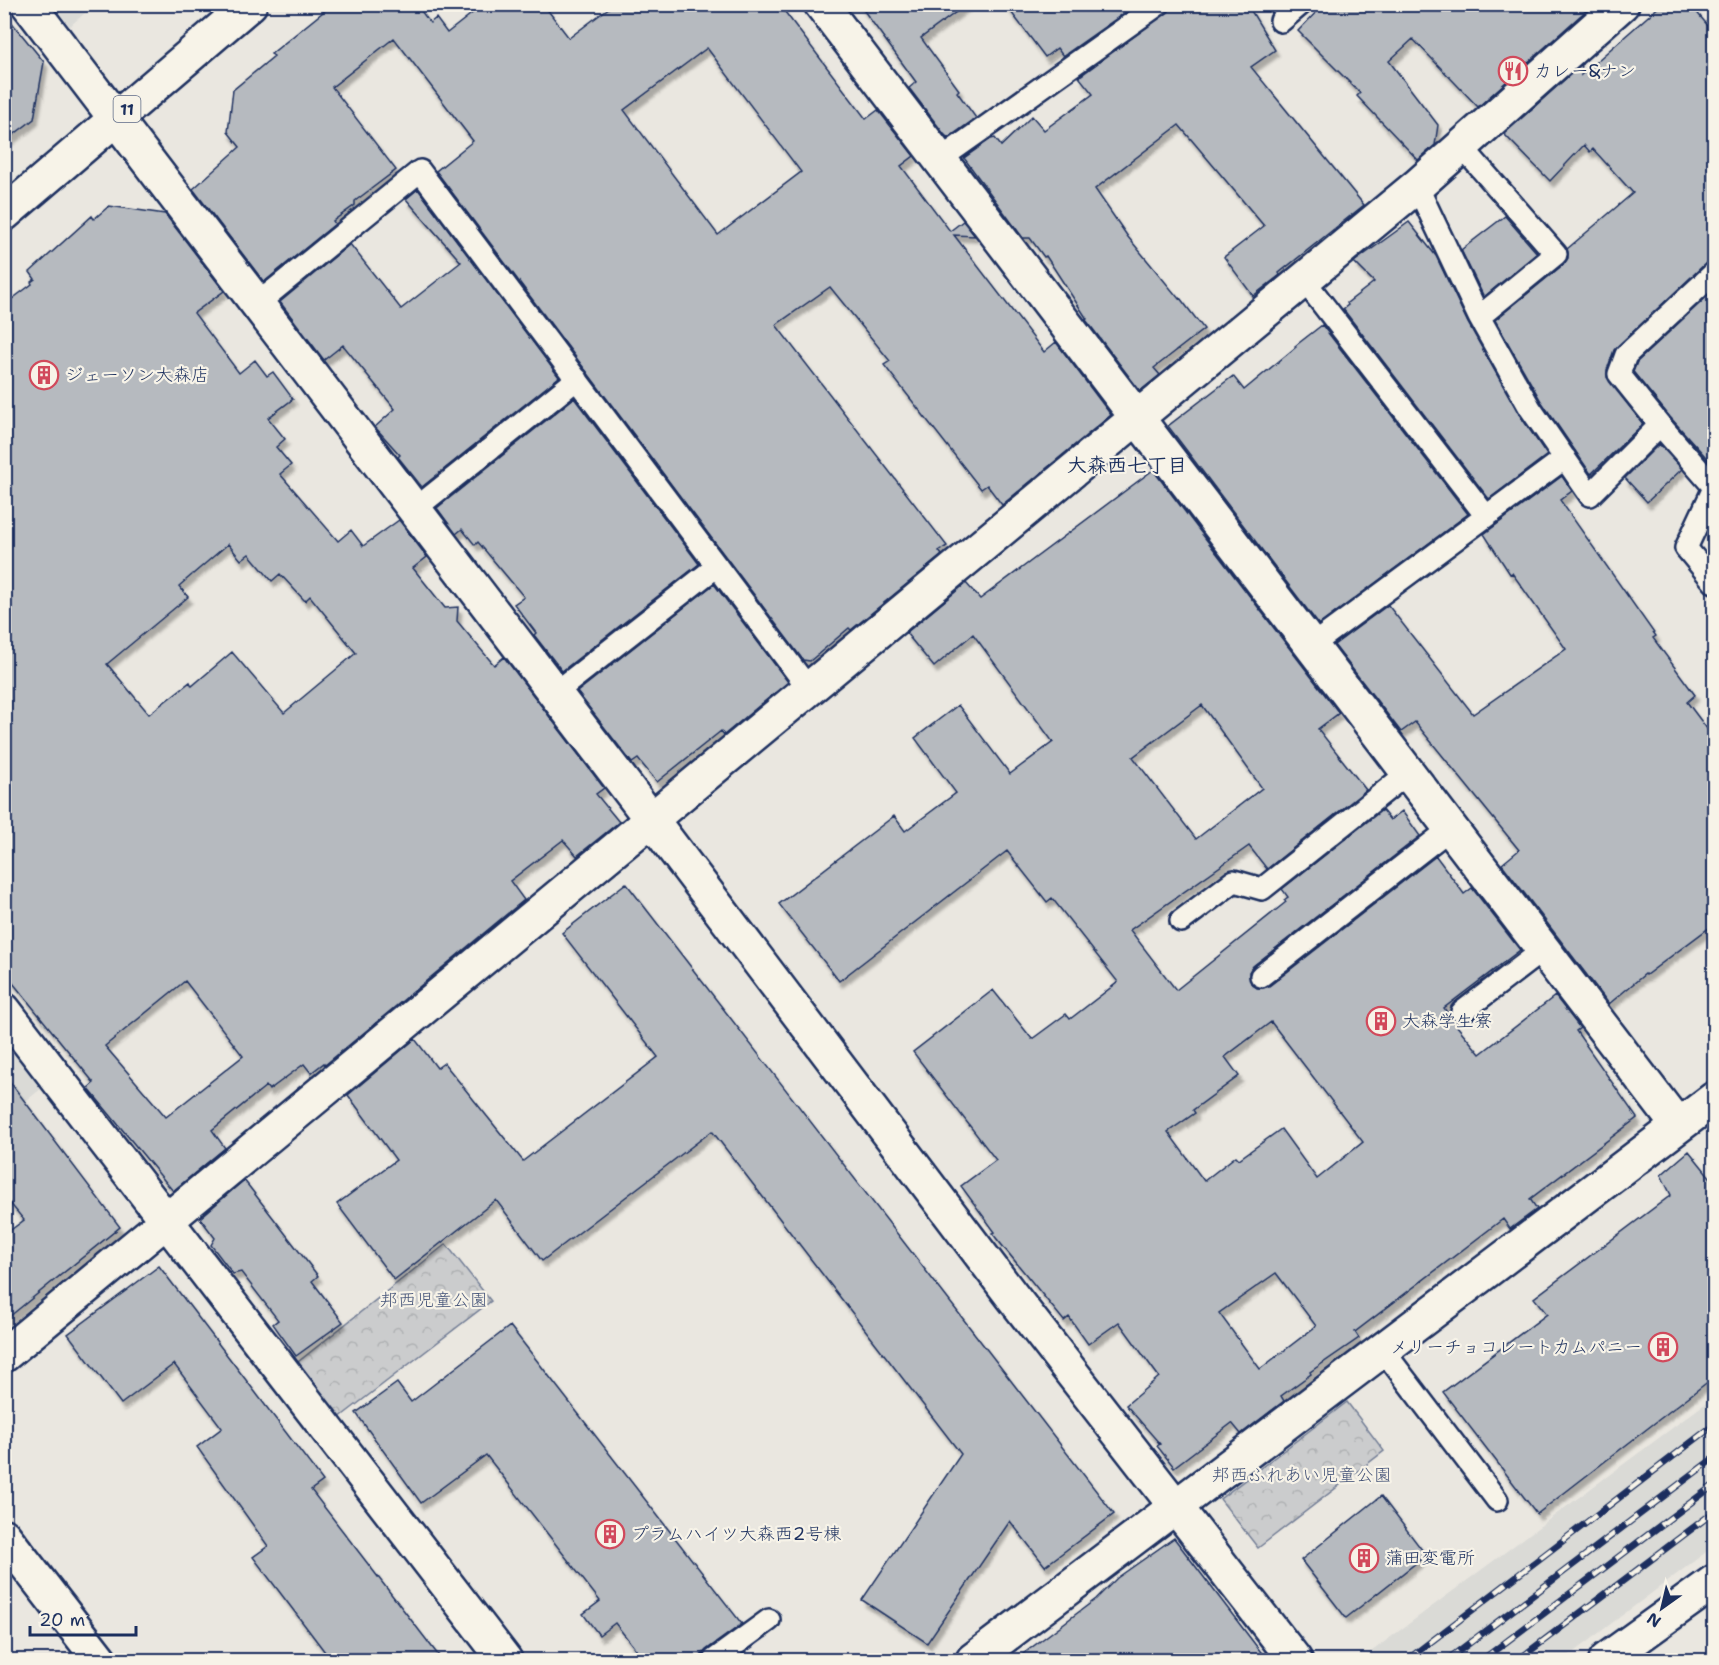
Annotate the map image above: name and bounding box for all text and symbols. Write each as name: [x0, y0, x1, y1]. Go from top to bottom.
restaurant icon: カレー&ナン: [1497, 55, 1529, 87]
place label: カレー&ナン: [1534, 59, 1636, 83]
road number: 11: [114, 96, 140, 122]
building icon: ジェーソン大森店: [28, 359, 60, 391]
place label: ジェーソン大森店: [65, 363, 209, 387]
district label: 大森西七丁目: [1067, 452, 1187, 478]
building icon: 大森学生寮: [1365, 1005, 1397, 1037]
place label: 大森学生寮: [1402, 1009, 1492, 1033]
park label: 邦西児童公園: [380, 1288, 488, 1312]
building icon: メリーチョコレートカムパニー: [1647, 1331, 1679, 1363]
place label: メリーチョコレートカムパニー: [1390, 1335, 1642, 1359]
park label: 邦西ふれあい児童公園: [1212, 1463, 1392, 1487]
building icon: プラムハイツ大森西2号棟: [594, 1518, 626, 1550]
place label: プラムハイツ大森西2号棟: [631, 1522, 841, 1546]
building icon: 蒲田変電所: [1348, 1542, 1380, 1574]
place label: 蒲田変電所: [1385, 1546, 1475, 1570]
north arrow: [1632, 1578, 1692, 1638]
scale bar: [30, 1599, 136, 1637]
text: 20 m: [39, 1608, 85, 1632]
text: N: [1643, 1608, 1665, 1632]

